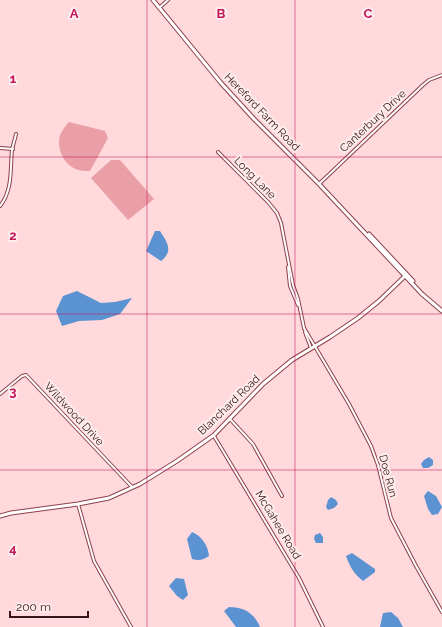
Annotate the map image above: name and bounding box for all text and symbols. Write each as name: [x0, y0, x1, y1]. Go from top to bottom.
text: A: [70, 6, 79, 21]
text: B: [217, 6, 226, 21]
text: C: [364, 6, 373, 21]
text: 1: [10, 71, 17, 86]
street label: Hereford Farm Road: [222, 71, 303, 154]
street label: Canterbury Drive: [337, 87, 409, 155]
street label: Long Lane: [231, 154, 279, 202]
text: 2: [9, 228, 17, 243]
street label: Blanchard Road: [195, 372, 263, 438]
street label: Wildwood Drive: [41, 380, 107, 449]
text: 3: [9, 384, 17, 399]
street label: Doe Run: [376, 453, 400, 499]
street label: McGahee Road: [252, 488, 304, 562]
text: 4: [9, 541, 17, 556]
scale bar: [10, 593, 88, 619]
text: 200 m: [16, 600, 51, 614]

